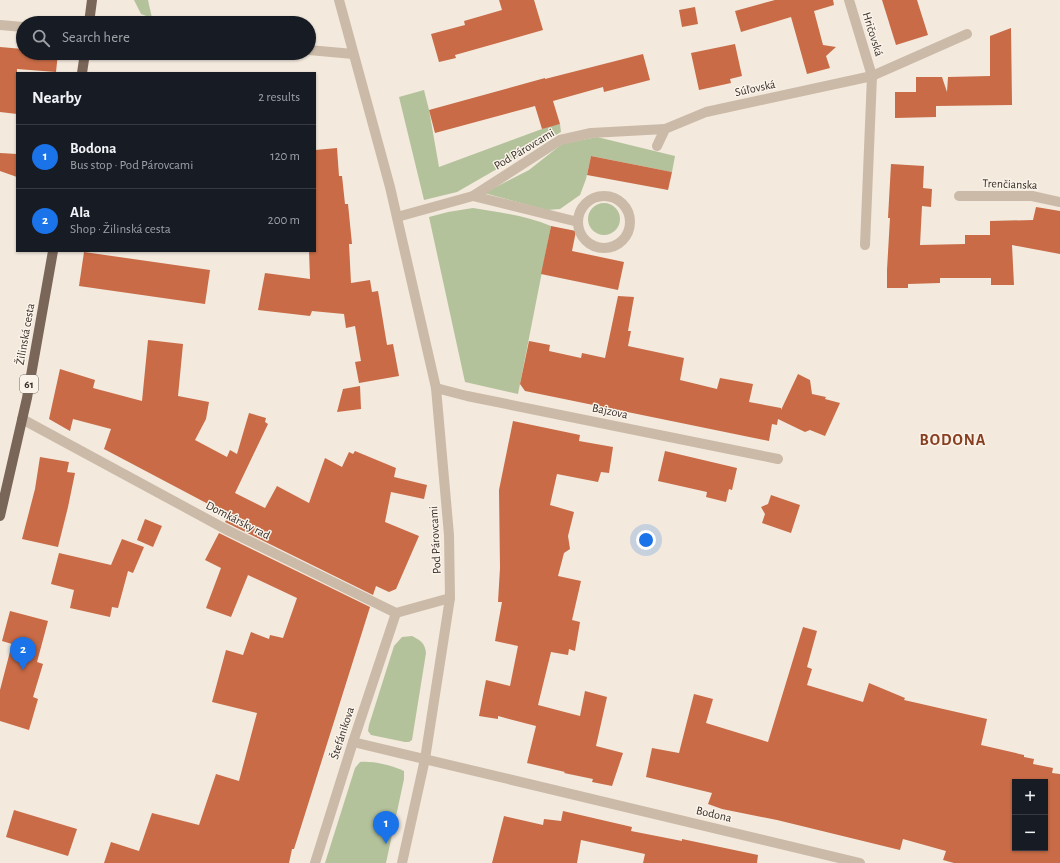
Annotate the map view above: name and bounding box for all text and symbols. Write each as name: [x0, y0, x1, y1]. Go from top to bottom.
street label: Hričovská: [861, 10, 886, 58]
search box: [16, 16, 316, 60]
icon: search: [30, 27, 52, 49]
text: Search here: [62, 30, 130, 45]
street label: Súľovská: [734, 78, 777, 98]
text: Nearby: [32, 89, 82, 106]
text: 2 results: [258, 91, 300, 104]
street label: Pod Párovcami: [492, 126, 556, 172]
text: Bodona: [70, 141, 116, 156]
text: 1: [43, 150, 47, 163]
text: 120 m: [270, 150, 300, 163]
text: Bus stop · Pod Párovcami: [70, 159, 193, 172]
street label: Trenčianska: [982, 177, 1038, 191]
text: Ala: [70, 205, 90, 220]
text: 2: [42, 214, 48, 227]
text: 200 m: [268, 214, 300, 227]
text: Shop · Žilinská cesta: [70, 223, 171, 236]
street label: Žilinská cesta: [13, 302, 36, 366]
road number: 61: [20, 375, 38, 393]
street label: Bajzova: [591, 401, 629, 422]
district label: BODONA: [920, 432, 986, 448]
street label: Domkársky rad: [204, 499, 272, 542]
street label: Pod Párovcami: [427, 506, 443, 574]
your location: [636, 530, 656, 550]
pin: 2: [10, 637, 36, 670]
street label: Štefánikova: [327, 705, 356, 761]
map controls: [1012, 779, 1048, 851]
button: +: [1012, 779, 1048, 815]
street label: Bodona: [695, 804, 733, 824]
pin: 1: [373, 811, 399, 844]
button: −: [1012, 815, 1048, 851]

